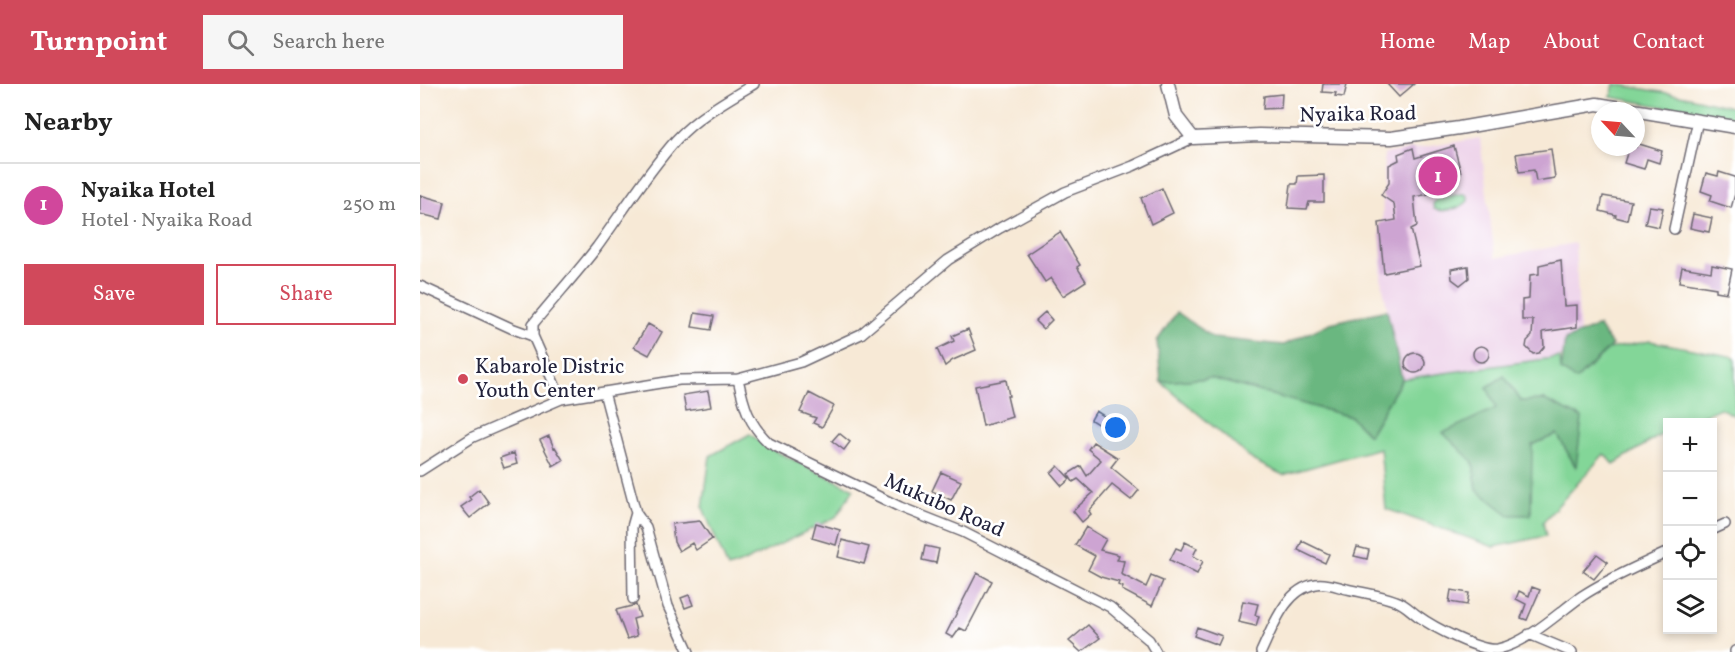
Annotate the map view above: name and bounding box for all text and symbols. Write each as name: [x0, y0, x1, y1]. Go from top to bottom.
search box: [203, 15, 623, 69]
text: Turnpoint: [30, 23, 167, 62]
icon: search: [224, 26, 257, 59]
text: Search here: [272, 27, 385, 58]
text: Home: [1380, 28, 1435, 57]
text: Map: [1468, 28, 1510, 57]
text: About: [1543, 28, 1600, 57]
text: Contact: [1633, 28, 1705, 57]
street label: Nyaika Road: [1299, 99, 1417, 131]
north arrow: [1591, 102, 1645, 156]
text: Nearby: [24, 105, 113, 141]
pin: 1: [1418, 154, 1458, 199]
text: Nyaika Hotel: [81, 176, 215, 207]
text: 1: [39, 191, 48, 219]
text: 250 m: [342, 191, 396, 219]
text: Hotel · Nyaika Road: [81, 207, 253, 235]
button: Save: [24, 264, 204, 325]
button: Share: [216, 264, 396, 325]
place label: Kabarole Distric Youth Center: [475, 353, 624, 406]
marker: Kabarole Distric Youth Center: [456, 372, 470, 386]
your location: [1101, 413, 1130, 442]
map controls: [1663, 418, 1717, 634]
button: +: [1663, 418, 1717, 472]
street label: Mukubo Road: [879, 467, 1009, 545]
button: −: [1663, 472, 1717, 526]
button: locate: [1663, 526, 1717, 580]
button: layers: [1663, 580, 1717, 634]

